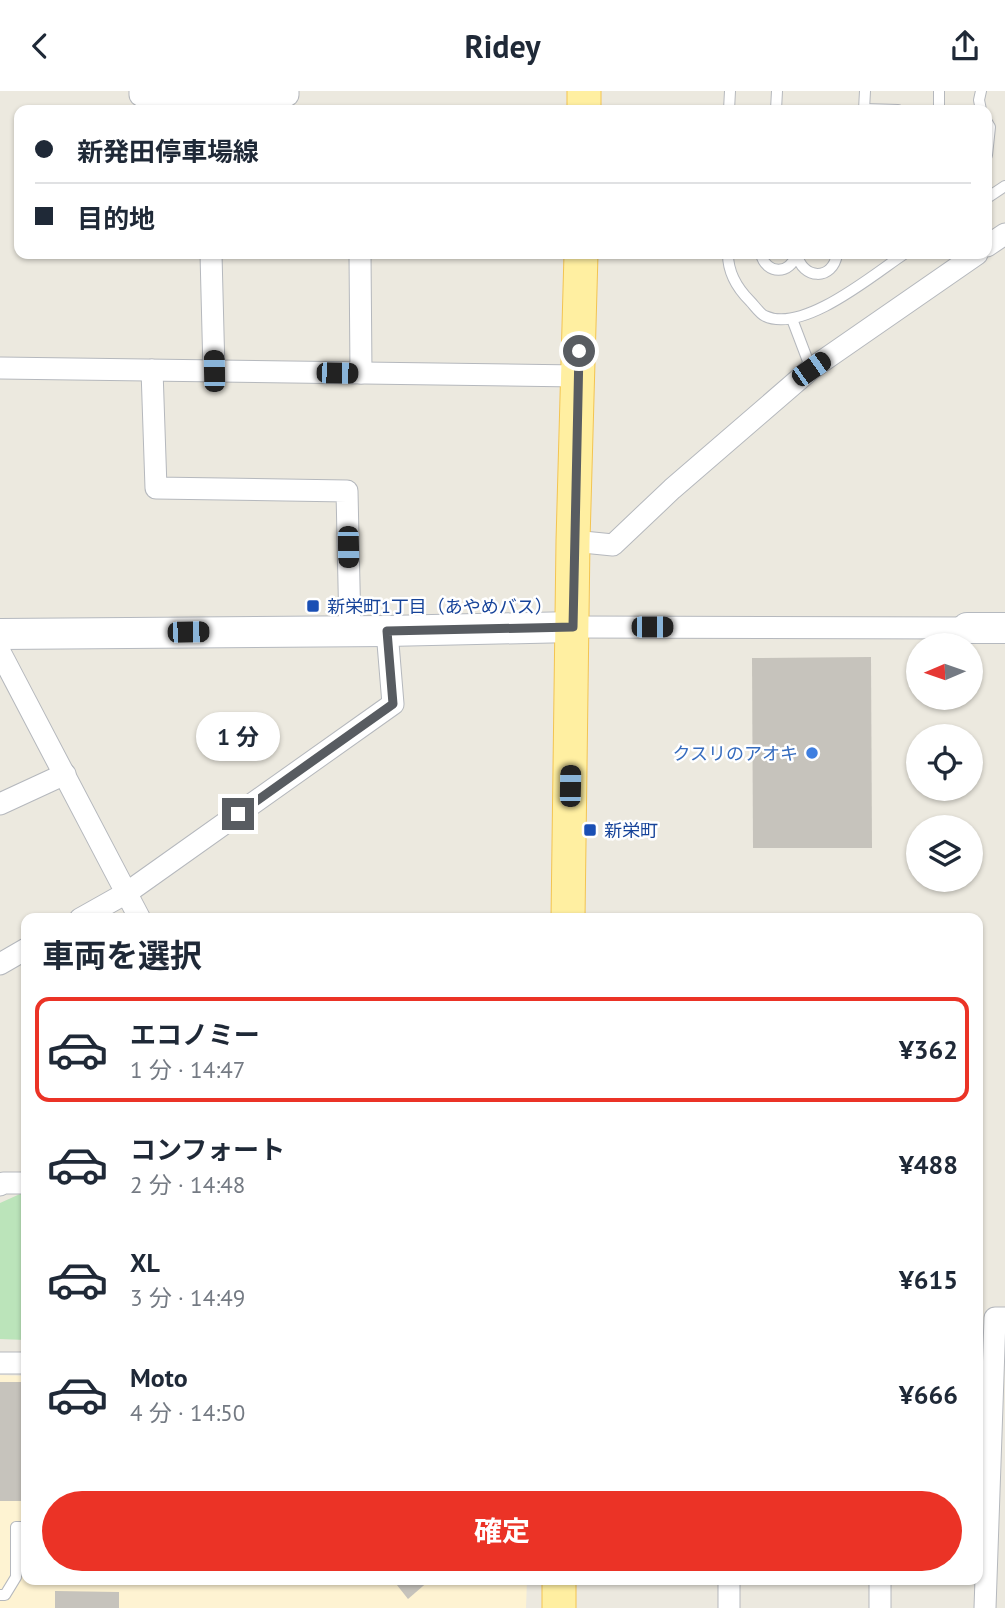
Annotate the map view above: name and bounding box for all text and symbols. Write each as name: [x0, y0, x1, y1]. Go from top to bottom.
text: Ridey: [464, 25, 541, 67]
icon: back: [21, 27, 59, 65]
icon: share: [946, 27, 984, 65]
text: 新発田停車場線: [77, 135, 259, 168]
text: 目的地: [77, 202, 155, 235]
route start: [563, 335, 595, 367]
car: [788, 348, 835, 390]
car: [204, 350, 225, 392]
car: [316, 362, 359, 384]
car: [338, 526, 359, 568]
place label: 新栄町1丁目（あやめバス）: [327, 595, 553, 618]
marker: 新栄町1丁目（あやめバス）: [305, 598, 321, 614]
car: [632, 617, 674, 638]
car: [167, 621, 210, 643]
north arrow: [906, 633, 984, 711]
map controls: [906, 633, 983, 892]
callout: 1 分: [196, 713, 280, 761]
text: 1 分: [217, 722, 259, 751]
button: locate: [906, 724, 983, 801]
place label: クスリのアオキ: [673, 742, 798, 765]
marker: クスリのアオキ: [804, 745, 820, 761]
car: [560, 765, 581, 807]
route end: [222, 798, 254, 830]
button: layers: [906, 815, 983, 892]
place label: 新栄町: [604, 819, 658, 842]
marker: 新栄町: [582, 822, 598, 838]
text: 車両を選択: [42, 934, 202, 976]
icon: car: [46, 1018, 109, 1081]
text: エコノミー: [130, 1018, 260, 1051]
text: ¥362: [899, 1033, 958, 1066]
text: 1 分 · 14:47: [130, 1055, 245, 1084]
icon: car: [46, 1133, 109, 1196]
text: コンフォート: [130, 1133, 285, 1166]
text: ¥488: [899, 1148, 958, 1181]
text: 2 分 · 14:48: [130, 1170, 245, 1199]
text: XL: [130, 1246, 160, 1279]
icon: car: [46, 1248, 109, 1311]
text: ¥615: [899, 1263, 958, 1296]
text: 3 分 · 14:49: [130, 1283, 245, 1312]
text: Moto: [130, 1361, 188, 1394]
icon: car: [46, 1363, 109, 1426]
text: ¥666: [899, 1378, 958, 1411]
text: 4 分 · 14:50: [130, 1398, 245, 1427]
button: 確定: [42, 1491, 962, 1571]

